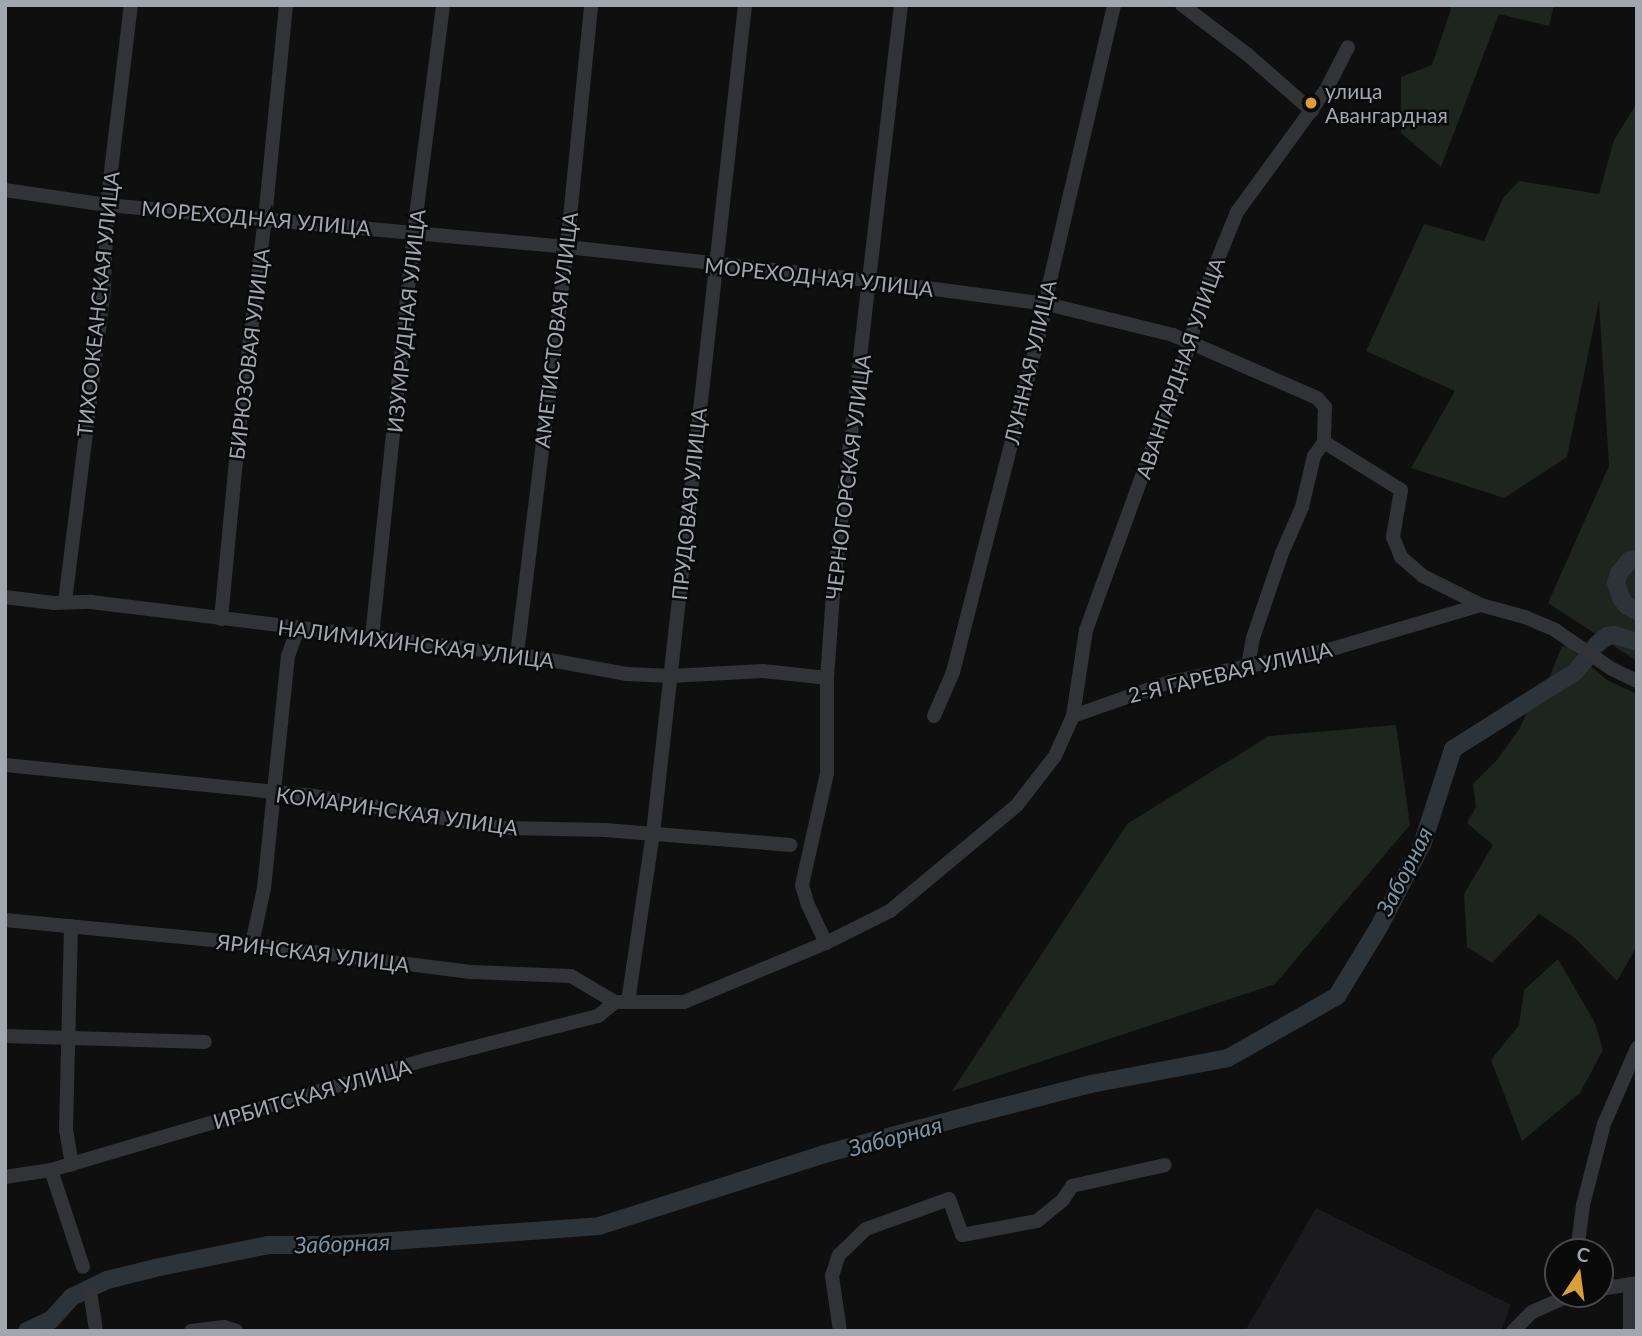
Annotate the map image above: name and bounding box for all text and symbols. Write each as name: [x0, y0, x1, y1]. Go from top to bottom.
place label: улица Авангардная: [1325, 78, 1448, 128]
marker: улица Авангардная: [1303, 95, 1319, 111]
street label: ТИХООКЕАНСКАЯ УЛИЦА: [72, 170, 124, 438]
street label: МОРЕХОДНАЯ УЛИЦА: [140, 195, 372, 241]
street label: ИЗУМРУДНАЯ УЛИЦА: [382, 208, 430, 434]
street label: АМЕТИСТОВАЯ УЛИЦА: [529, 211, 583, 449]
street label: БИРЮЗОВАЯ УЛИЦА: [224, 247, 274, 461]
street label: МОРЕХОДНАЯ УЛИЦА: [703, 252, 935, 302]
street label: АВАНГАРДНАЯ УЛИЦА: [1130, 254, 1230, 482]
street label: ЛУННАЯ УЛИЦА: [999, 277, 1061, 447]
street label: ЧЕРНОГОРСКАЯ УЛИЦА: [820, 353, 876, 601]
street label: ПРУДОВАЯ УЛИЦА: [666, 407, 712, 601]
street label: НАЛИМИХИНСКАЯ УЛИЦА: [276, 615, 556, 673]
street label: 2-Я ГАРЕВАЯ УЛИЦА: [1126, 636, 1334, 708]
street label: КОМАРИНСКАЯ УЛИЦА: [274, 782, 520, 840]
water label: Заборная: [1370, 822, 1438, 920]
street label: ЯРИНСКАЯ УЛИЦА: [215, 929, 411, 977]
street label: ИРБИТСКАЯ УЛИЦА: [210, 1054, 414, 1134]
water label: Заборная: [845, 1110, 945, 1162]
water label: Заборная: [294, 1228, 390, 1258]
north arrow: [1544, 1238, 1614, 1308]
text: С: [1575, 1241, 1592, 1267]

